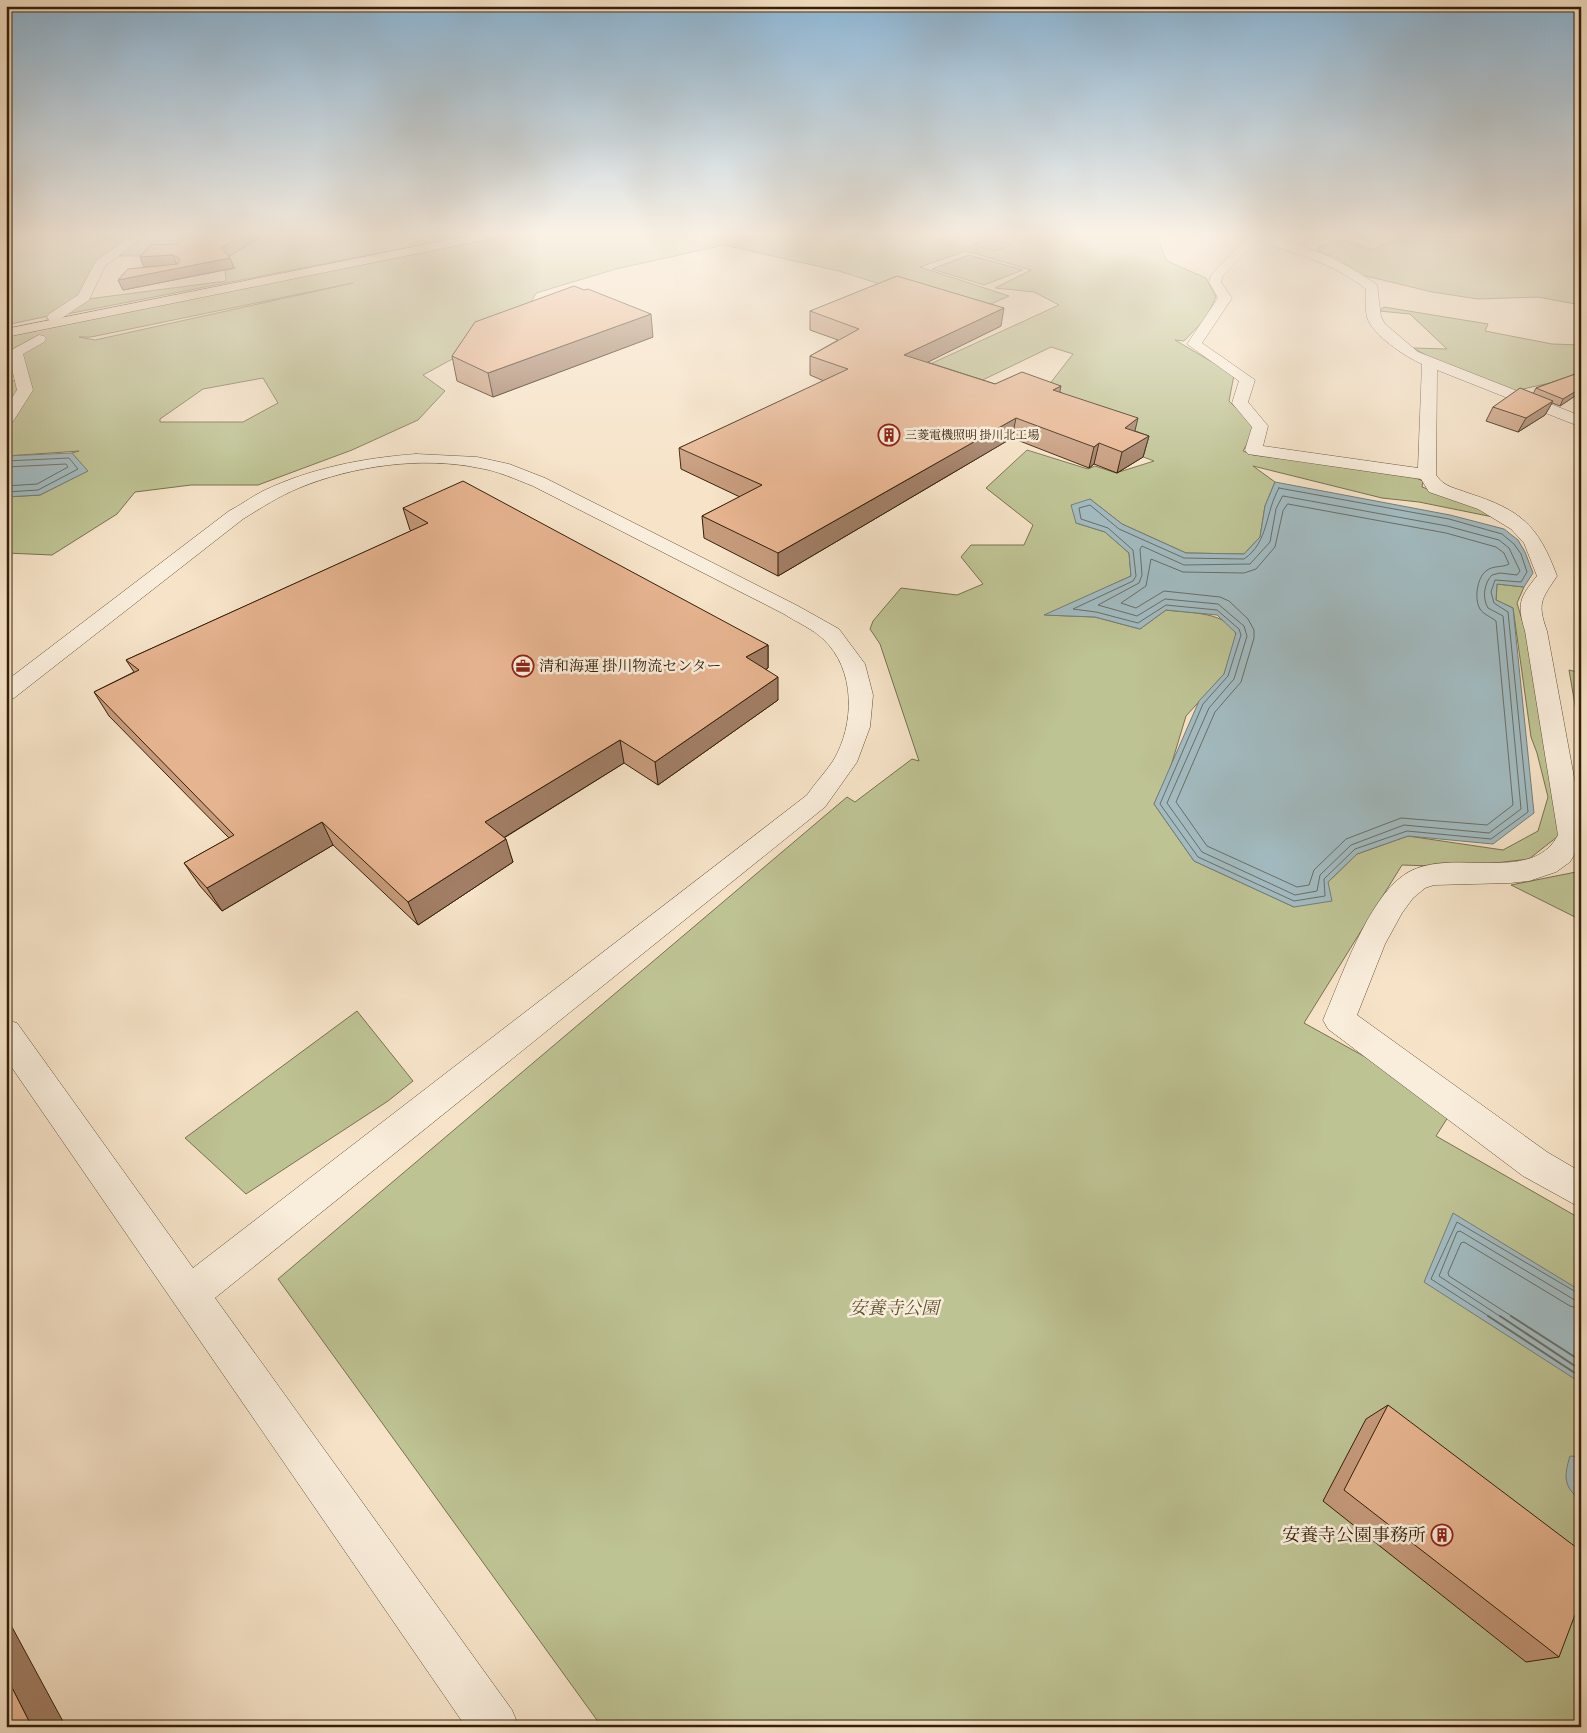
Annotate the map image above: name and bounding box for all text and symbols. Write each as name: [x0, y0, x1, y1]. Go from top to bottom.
building icon: 三菱電機照明 掛川北工場: [877, 423, 901, 447]
place label: 三菱電機照明 掛川北工場: [905, 428, 1040, 443]
office icon: 清和海運 掛川物流センター: [511, 654, 535, 678]
place label: 清和海運 掛川物流センター: [539, 657, 722, 676]
park label: 安養寺公園: [849, 1297, 942, 1320]
building icon: 安養寺公園事務所: [1430, 1523, 1454, 1547]
place label: 安養寺公園事務所: [1282, 1524, 1426, 1547]

